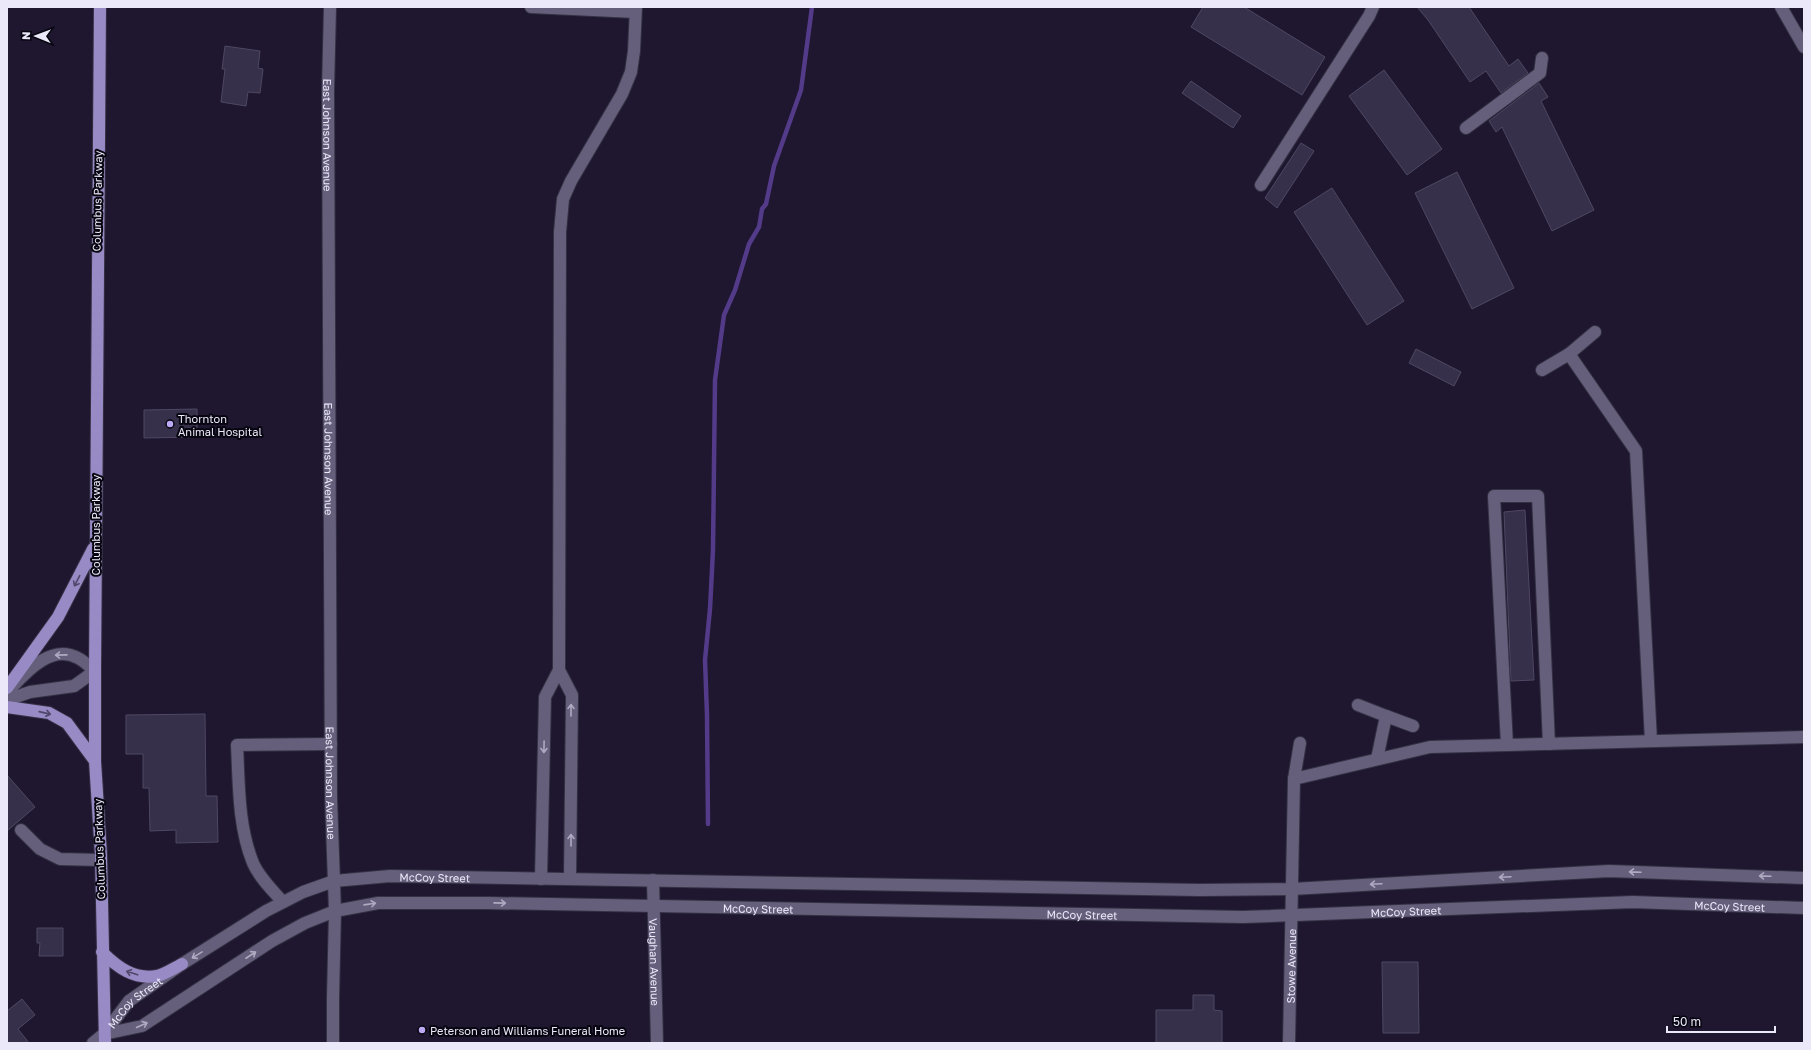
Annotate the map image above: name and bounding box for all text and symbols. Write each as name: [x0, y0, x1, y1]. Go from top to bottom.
north arrow: [16, 16, 56, 56]
text: N: [19, 32, 32, 40]
street label: East Johnson Avenue: [321, 78, 335, 191]
street label: Columbus Parkway: [90, 151, 104, 251]
street label: East Johnson Avenue: [323, 402, 336, 515]
place label: Thornton Animal Hospital: [178, 412, 262, 438]
marker: Thornton Animal Hospital: [165, 419, 175, 429]
street label: Columbus Parkway: [89, 475, 102, 575]
one-way arrow: [72, 574, 80, 586]
one-way arrow: [55, 652, 68, 659]
one-way arrow: [568, 704, 575, 717]
one-way arrow: [39, 710, 52, 718]
street label: East Johnson Avenue: [324, 726, 339, 840]
one-way arrow: [540, 740, 548, 753]
street label: Columbus Parkway: [91, 798, 107, 900]
one-way arrow: [567, 834, 575, 847]
one-way arrow: [1629, 868, 1642, 875]
street label: McCoy Street: [399, 870, 470, 884]
one-way arrow: [1499, 873, 1512, 880]
one-way arrow: [1759, 873, 1772, 880]
one-way arrow: [1370, 881, 1383, 888]
street label: McCoy Street: [1694, 898, 1765, 913]
one-way arrow: [363, 900, 376, 908]
one-way arrow: [493, 900, 506, 907]
street label: McCoy Street: [723, 901, 794, 915]
street label: McCoy Street: [1370, 903, 1442, 919]
street label: McCoy Street: [1047, 907, 1118, 921]
street label: Vaughan Avenue: [647, 918, 663, 1006]
street label: Stowe Avenue: [1283, 929, 1298, 1003]
one-way arrow: [246, 950, 257, 959]
one-way arrow: [192, 951, 203, 959]
one-way arrow: [126, 969, 139, 976]
street label: McCoy Street: [104, 973, 165, 1030]
scale bar: [1667, 1008, 1775, 1034]
text: 50 m: [1673, 1014, 1701, 1029]
one-way arrow: [136, 1020, 148, 1028]
place label: Peterson and Williams Funeral Home: [430, 1024, 625, 1037]
marker: Peterson and Williams Funeral Home: [417, 1025, 427, 1035]

